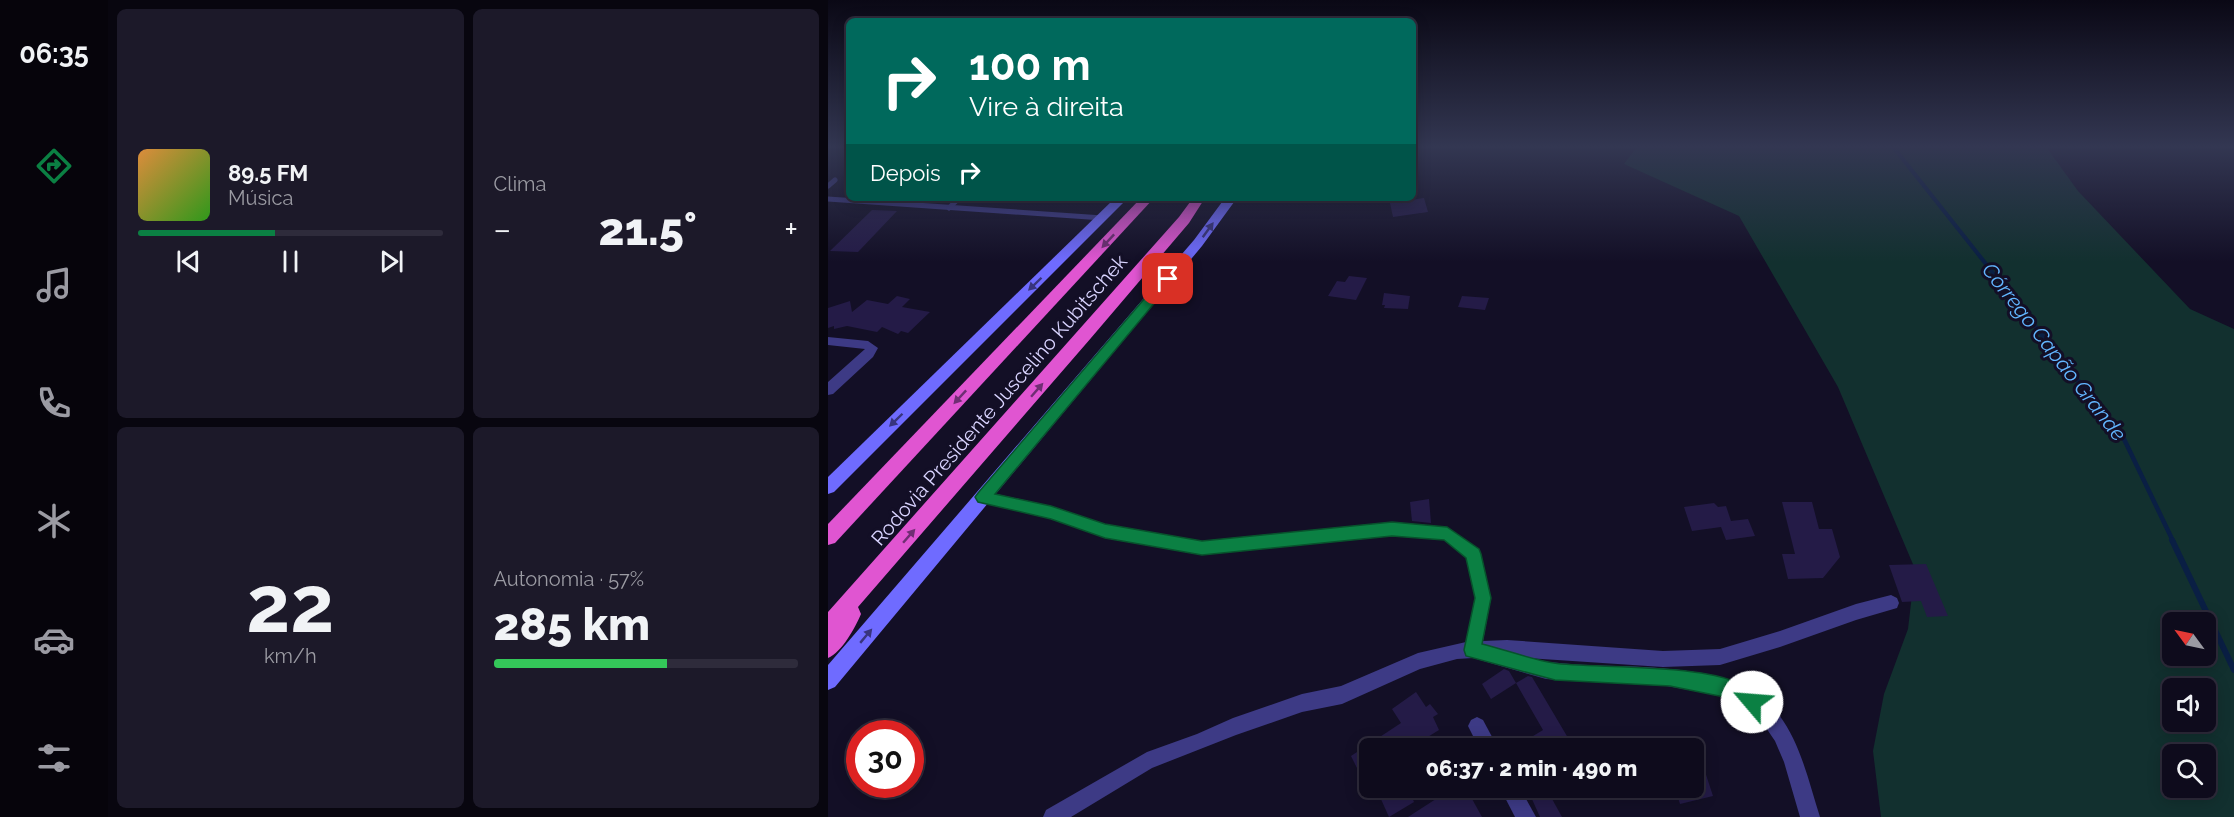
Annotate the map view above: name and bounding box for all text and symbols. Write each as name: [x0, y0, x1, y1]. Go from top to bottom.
text: 06:35: [19, 38, 89, 69]
text: 100 m: [969, 41, 1091, 90]
icon: right: [870, 42, 948, 120]
text: Vire à direita: [969, 91, 1124, 122]
icon: directions: [33, 145, 75, 187]
icon: right: [953, 156, 986, 189]
text: 89.5 FM: [228, 160, 308, 186]
text: Depois: [870, 160, 941, 186]
text: Clima: [494, 172, 546, 196]
text: Música: [228, 186, 293, 210]
text: 21.5°: [599, 203, 697, 256]
text: −: [494, 210, 511, 249]
text: +: [784, 210, 798, 249]
one-way arrow: [1202, 222, 1214, 238]
one-way arrow: [1101, 233, 1115, 248]
icon: previous: [172, 245, 205, 278]
icon: pause: [274, 245, 307, 278]
icon: next: [375, 245, 408, 278]
street label: Rodovia Presidente Juscelino Kubitschek: [866, 249, 1132, 550]
pin: [1142, 253, 1193, 304]
water label: Córrego Capão Grande: [1977, 258, 2132, 446]
icon: arrive: [1151, 262, 1184, 295]
icon: music: [33, 264, 75, 306]
one-way arrow: [1029, 276, 1043, 290]
icon: phone: [33, 382, 75, 424]
one-way arrow: [1030, 382, 1044, 397]
one-way arrow: [953, 390, 967, 405]
one-way arrow: [890, 413, 904, 427]
icon: climate: [33, 500, 75, 542]
one-way arrow: [902, 529, 915, 544]
text: 22: [246, 559, 334, 650]
text: Autonomia · 57%: [494, 567, 644, 591]
text: 285 km: [494, 598, 650, 651]
north arrow: [2162, 612, 2216, 666]
map controls: [2162, 612, 2216, 798]
icon: car: [33, 619, 75, 661]
one-way arrow: [859, 629, 872, 644]
text: km/h: [264, 644, 317, 668]
position arrow: [1720, 670, 1784, 734]
button: sound: [2162, 678, 2216, 732]
speed limit sign: 30: [846, 720, 924, 798]
icon: filters: [33, 737, 75, 779]
button: search: [2162, 744, 2216, 798]
text: 06:37 · 2 min · 490 m: [1426, 755, 1637, 781]

